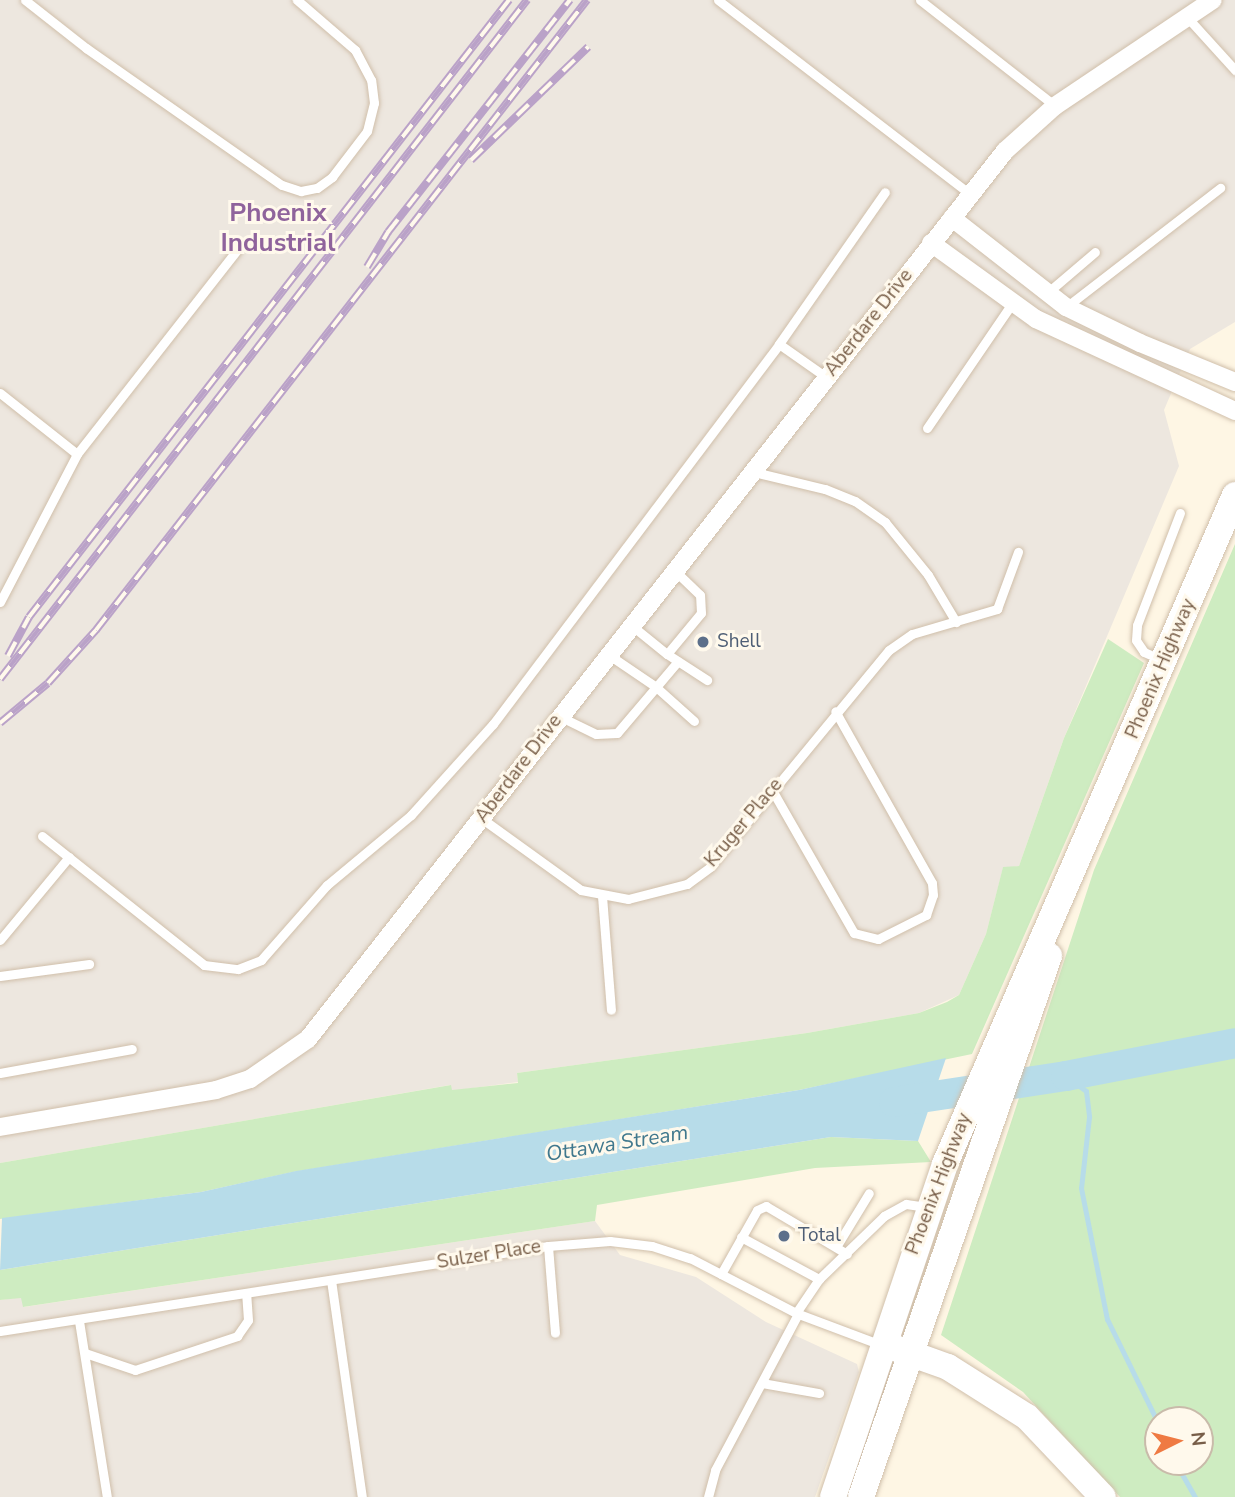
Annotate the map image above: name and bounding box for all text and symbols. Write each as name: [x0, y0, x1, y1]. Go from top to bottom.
district label: Phoenix Industrial: [220, 197, 336, 258]
street label: Aberdare Drive: [820, 265, 918, 381]
street label: Phoenix Highway: [1121, 596, 1201, 742]
place label: Shell: [717, 631, 761, 653]
marker: Shell: [695, 634, 711, 650]
street label: Aberdare Drive: [471, 710, 567, 828]
street label: Kruger Place: [700, 774, 788, 872]
street label: Phoenix Highway: [902, 1110, 976, 1258]
water label: Ottawa Stream: [544, 1119, 690, 1167]
place label: Total: [798, 1225, 841, 1247]
marker: Total: [776, 1228, 792, 1244]
street label: Sulzer Place: [435, 1236, 543, 1274]
north arrow: [1144, 1406, 1214, 1476]
text: N: [1184, 1431, 1212, 1447]

